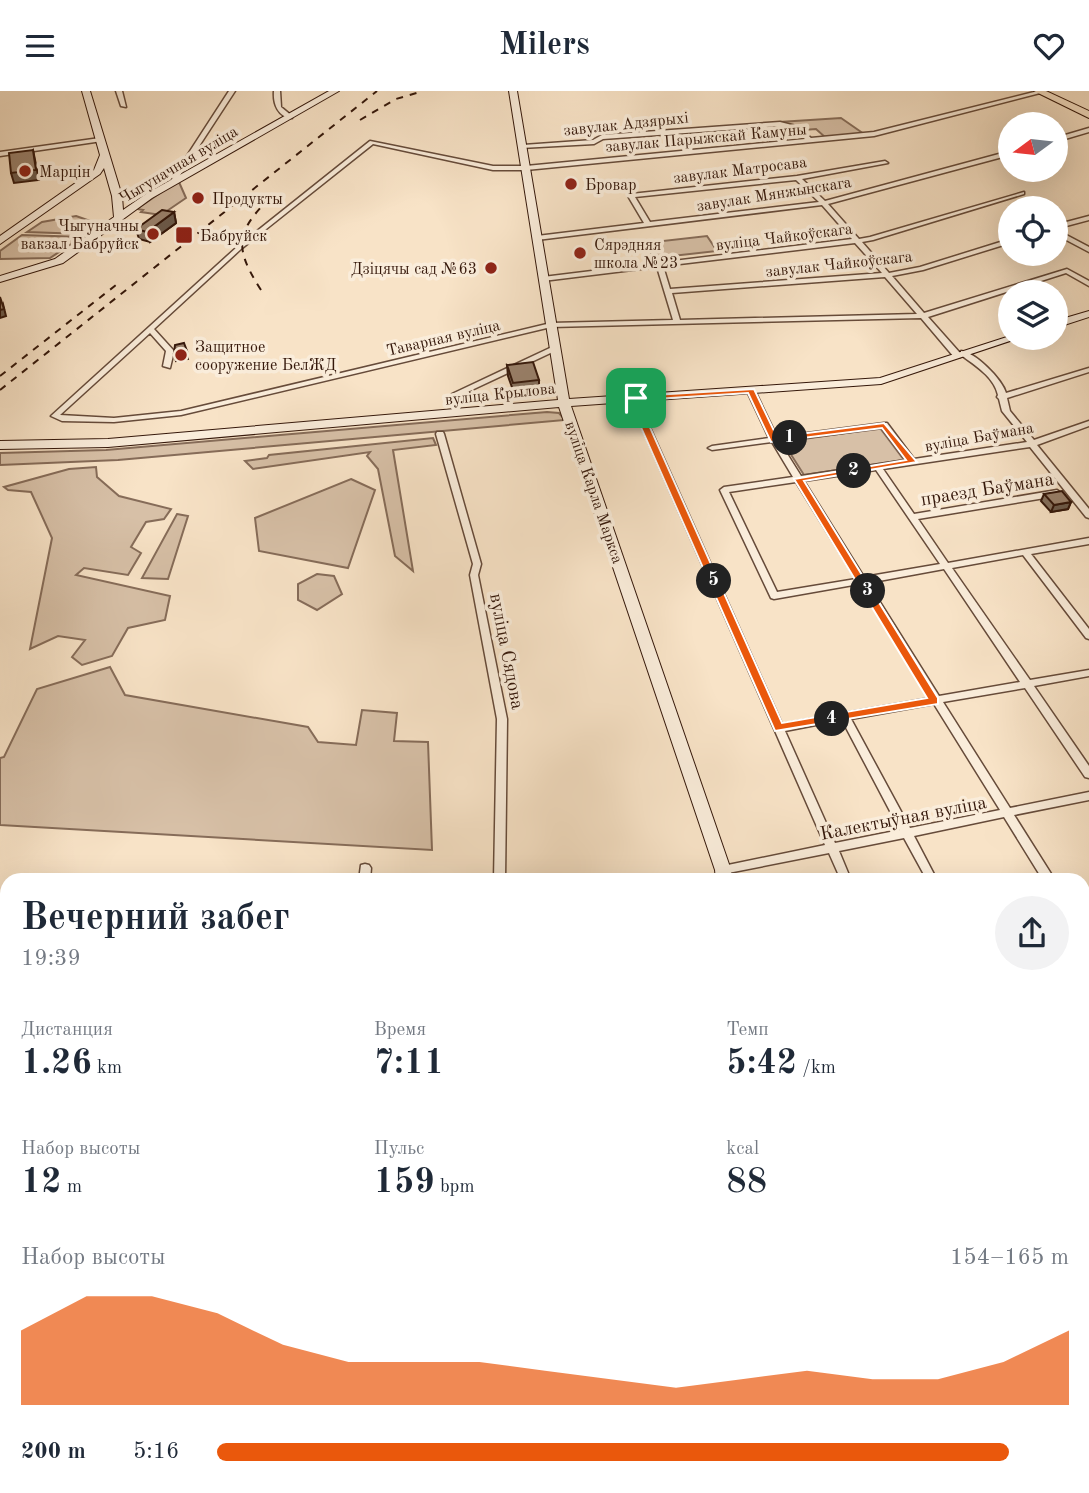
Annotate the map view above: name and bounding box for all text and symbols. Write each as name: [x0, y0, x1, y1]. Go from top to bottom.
icon: menu: [21, 27, 59, 65]
icon: heart: [1030, 27, 1068, 65]
text: Milers: [499, 30, 590, 62]
street label: завулак Адзярыхі: [563, 110, 689, 140]
north arrow: [998, 112, 1068, 182]
map controls: [998, 112, 1068, 350]
street label: завулак Парыжскай Камуны: [605, 122, 808, 156]
street label: Чыгуначная вуліца: [117, 124, 241, 207]
street label: завулак Матросава: [673, 155, 808, 187]
marker: Марцін: [17, 163, 33, 179]
place label: Марцін: [39, 165, 91, 181]
street label: завулак Мянжынскага: [696, 175, 853, 215]
marker: Бровар: [563, 176, 579, 192]
place label: Бровар: [585, 178, 636, 194]
marker: Продукты: [190, 190, 206, 206]
place label: Продукты: [212, 192, 283, 208]
button: locate: [998, 196, 1068, 266]
place label: Чыгуначны вакзал Бабруйск: [21, 219, 139, 253]
street label: вуліца Чайкоўскага: [715, 222, 854, 254]
marker: Бабруйск: [174, 225, 194, 245]
marker: Чыгуначны вакзал Бабруйск: [145, 226, 161, 242]
place label: Бабруйск: [200, 229, 267, 245]
place label: Сярэдняя школа №23: [594, 238, 678, 272]
marker: Сярэдняя школа №23: [572, 245, 588, 261]
street label: завулак Чайкоўскага: [765, 249, 913, 281]
marker: Дзіцячы сад №63: [483, 260, 499, 276]
place label: Дзіцячы сад №63: [351, 262, 477, 278]
button: layers: [998, 280, 1068, 350]
street label: Таварная вуліца: [385, 318, 502, 360]
place label: Защитное сооружение БелЖД: [195, 340, 337, 374]
marker: Защитное сооружение БелЖД: [173, 347, 189, 363]
pin: [606, 368, 666, 428]
icon: arrive: [617, 379, 655, 417]
street label: вуліца Крылова: [444, 381, 556, 409]
street label: вуліца Карла Маркса: [561, 419, 625, 566]
street label: вуліца Баўмана: [924, 420, 1035, 455]
pin: 1: [772, 421, 808, 455]
text: 1: [784, 428, 795, 447]
pin: 2: [836, 453, 872, 489]
text: 2: [848, 461, 859, 480]
street label: праезд Баўмана: [920, 470, 1056, 510]
pin: 5: [696, 563, 732, 599]
text: 5: [708, 571, 719, 590]
pin: 3: [850, 573, 886, 609]
text: 3: [862, 581, 873, 600]
street label: вуліца Сядова: [485, 592, 526, 712]
pin: 4: [814, 701, 850, 737]
text: 4: [826, 709, 837, 728]
street label: Калектыўная вуліца: [819, 794, 989, 845]
button: share: [995, 896, 1069, 970]
text: Вечерний забег: [21, 900, 290, 938]
text: 19:39: [21, 947, 81, 970]
text: Дистанция: [21, 1021, 113, 1040]
text: Время: [374, 1021, 426, 1040]
text: Темп: [726, 1021, 769, 1040]
text: 1.26: [21, 1046, 92, 1081]
text: 7:11: [374, 1046, 444, 1081]
text: 5:42: [726, 1046, 797, 1081]
text: km: [92, 1059, 122, 1078]
text: /km: [797, 1059, 836, 1078]
text: Набор высоты: [21, 1140, 140, 1159]
text: Пульс: [374, 1140, 424, 1159]
text: kcal: [726, 1140, 759, 1159]
text: 12: [21, 1165, 62, 1200]
text: 159: [374, 1165, 435, 1200]
text: 88: [726, 1165, 767, 1200]
text: m: [62, 1178, 82, 1197]
text: bpm: [435, 1178, 475, 1197]
text: Набор высоты: [21, 1246, 165, 1269]
text: 154–165 m: [950, 1246, 1069, 1269]
text: 200 m: [21, 1440, 86, 1463]
text: 5:16: [133, 1440, 179, 1463]

